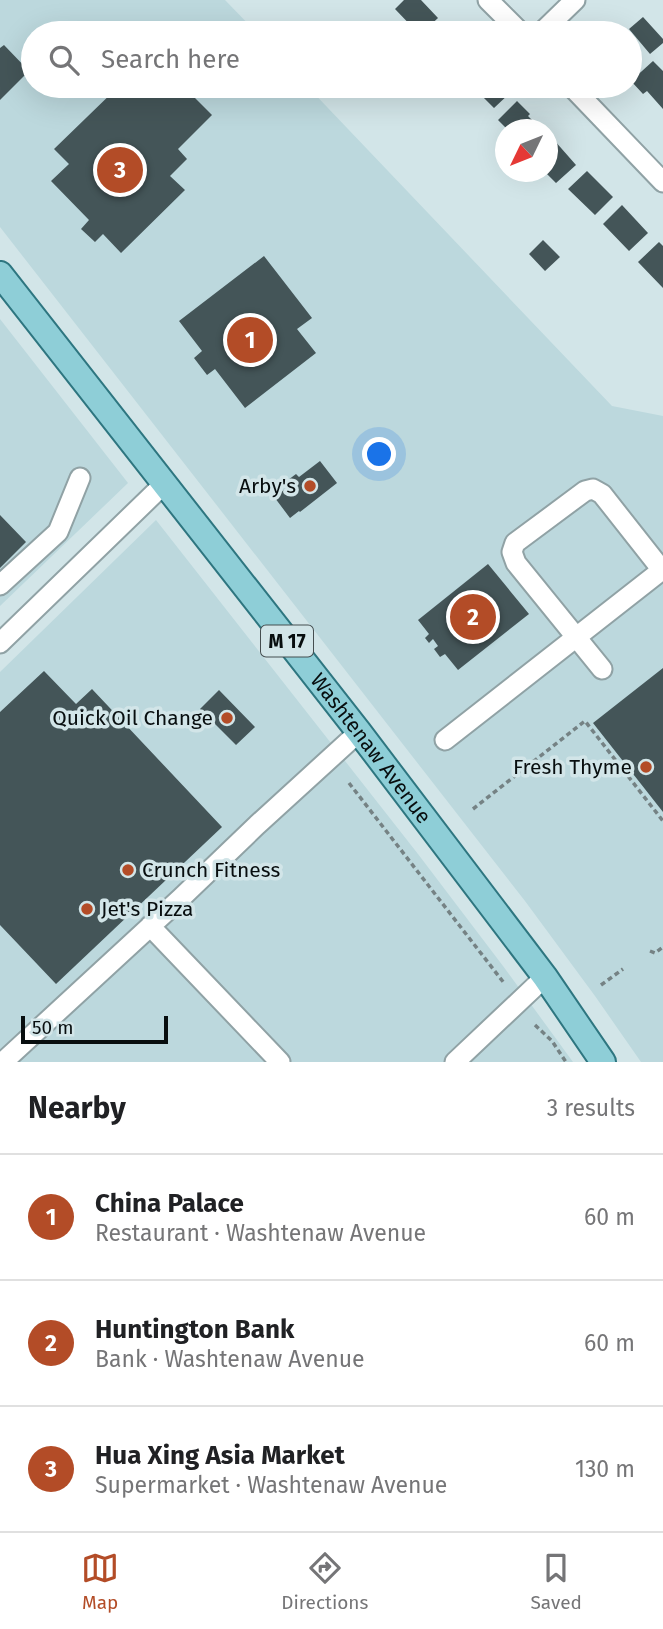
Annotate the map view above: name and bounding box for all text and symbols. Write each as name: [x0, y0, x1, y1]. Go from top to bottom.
search box: [21, 21, 642, 98]
icon: search: [45, 41, 83, 79]
text: Search here: [101, 44, 240, 75]
north arrow: [495, 119, 558, 182]
pin: 3: [97, 144, 143, 196]
pin: 1: [227, 314, 273, 366]
your location: [362, 437, 396, 471]
place label: Arby's: [239, 473, 296, 499]
marker: Arby's: [302, 478, 318, 494]
pin: 2: [450, 591, 496, 643]
road number: M 17: [261, 626, 313, 656]
street label: Washtenaw Avenue: [305, 668, 437, 829]
place label: Quick Oil Change: [52, 705, 213, 731]
marker: Quick Oil Change: [219, 710, 235, 726]
place label: Fresh Thyme: [513, 754, 632, 780]
marker: Fresh Thyme: [638, 759, 654, 775]
place label: Crunch Fitness: [142, 857, 280, 883]
marker: Crunch Fitness: [120, 862, 136, 878]
place label: Jet's Pizza: [101, 896, 193, 922]
marker: Jet's Pizza: [79, 901, 95, 917]
scale bar: [21, 1013, 168, 1045]
text: 50 m: [32, 1016, 73, 1039]
text: Nearby: [28, 1090, 126, 1126]
text: 3 results: [547, 1094, 635, 1122]
text: China Palace: [95, 1188, 244, 1219]
text: 1: [46, 1203, 56, 1231]
text: 60 m: [584, 1203, 635, 1231]
text: Restaurant · Washtenaw Avenue: [95, 1219, 426, 1247]
text: Huntington Bank: [95, 1314, 294, 1345]
text: 2: [45, 1329, 57, 1357]
text: 60 m: [584, 1329, 635, 1357]
text: Bank · Washtenaw Avenue: [95, 1345, 365, 1373]
text: Hua Xing Asia Market: [95, 1440, 345, 1471]
text: 3: [45, 1455, 57, 1483]
text: 130 m: [575, 1455, 635, 1483]
text: Supermarket · Washtenaw Avenue: [95, 1471, 447, 1499]
tab: Map: [81, 1549, 119, 1614]
tab: Directions: [281, 1549, 368, 1614]
tab: Saved: [531, 1549, 582, 1614]

